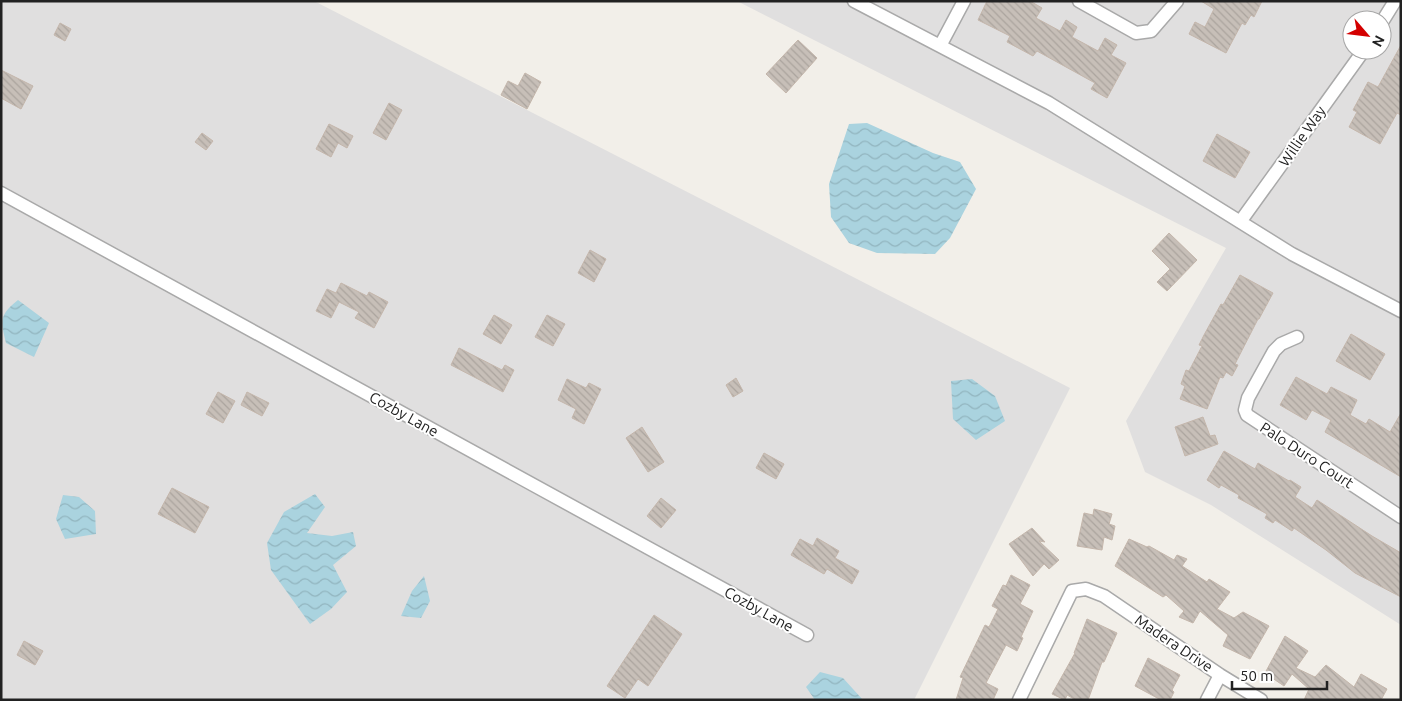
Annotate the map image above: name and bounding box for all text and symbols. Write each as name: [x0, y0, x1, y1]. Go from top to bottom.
north arrow: [1342, 10, 1392, 60]
text: N: [1369, 33, 1388, 49]
street label: Willie Way: [1275, 103, 1329, 169]
street label: Cozby Lane: [366, 388, 442, 440]
street label: Palo Duro Court: [1257, 419, 1357, 492]
street label: Cozby Lane: [721, 583, 797, 635]
street label: Madera Drive: [1132, 611, 1216, 675]
scale bar: [1232, 658, 1327, 690]
text: 50 m: [1240, 667, 1273, 684]

